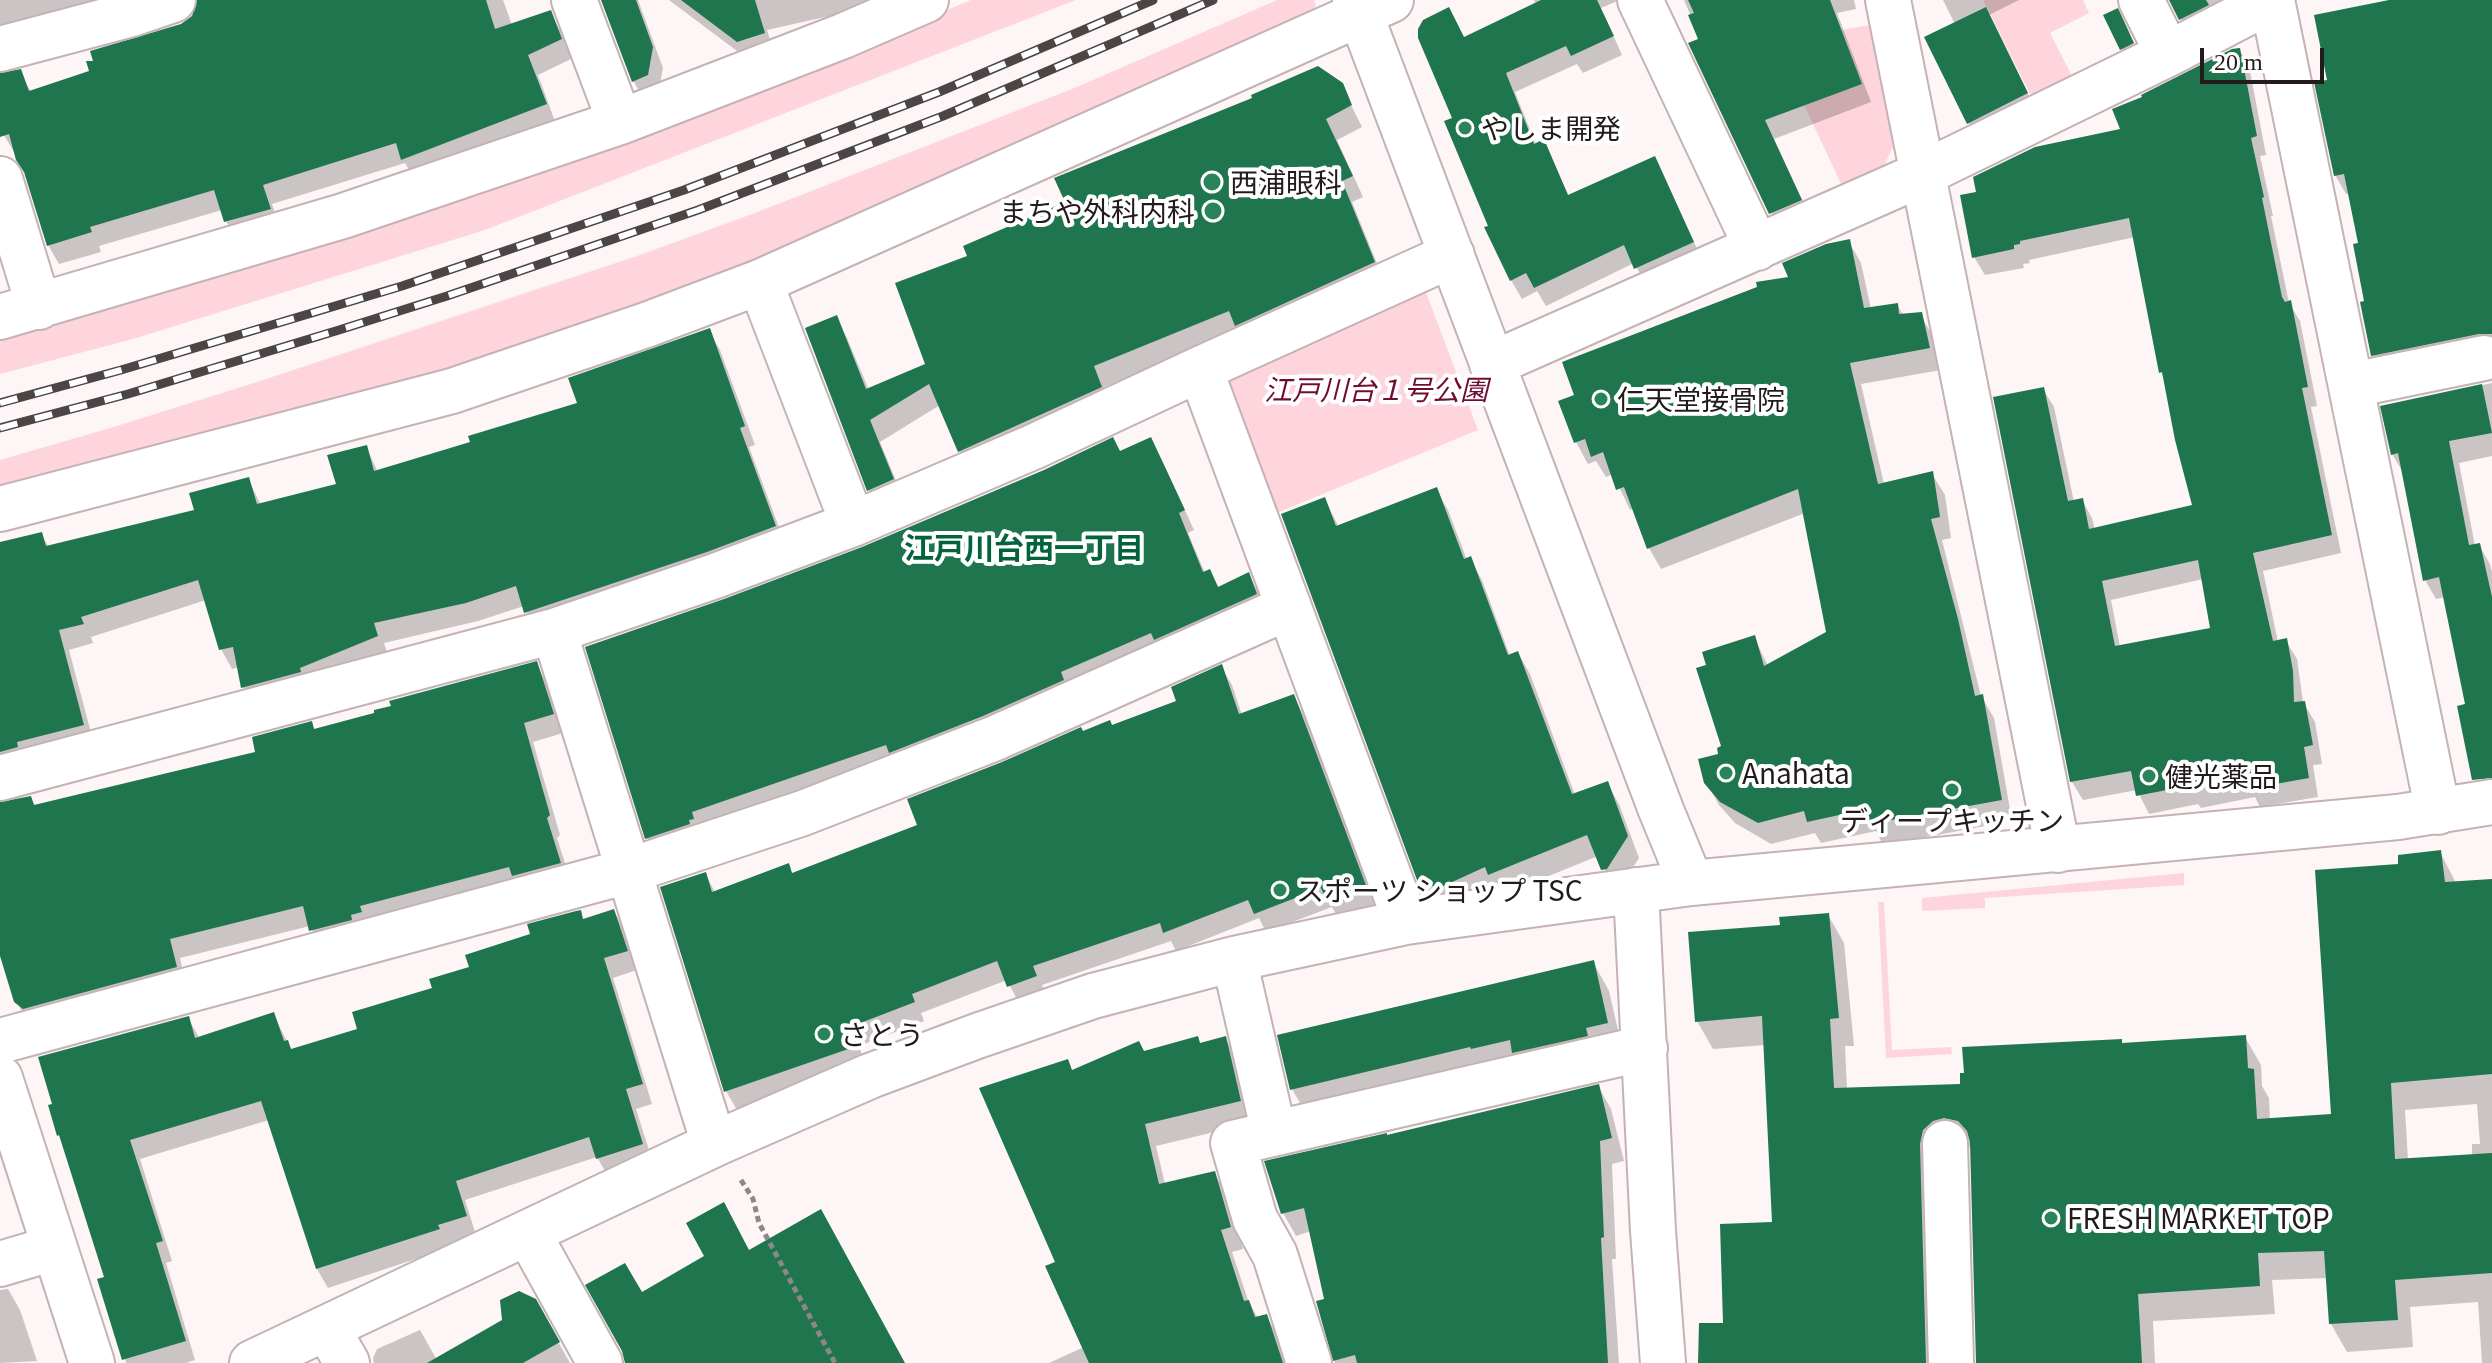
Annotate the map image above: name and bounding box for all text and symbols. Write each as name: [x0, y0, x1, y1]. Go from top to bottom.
scale bar: [2204, 32, 2328, 82]
text: 20 m: [2214, 49, 2263, 75]
place label: やしま開発: [1481, 111, 1621, 145]
marker: やしま開発: [1456, 119, 1474, 137]
place label: 西浦眼科: [1230, 165, 1342, 199]
marker: 西浦眼科: [1201, 171, 1223, 193]
place label: まちや外科内科: [999, 194, 1195, 228]
marker: まちや外科内科: [1202, 200, 1224, 222]
park label: 江戸川台１号公園: [1264, 372, 1488, 406]
place label: 仁天堂接骨院: [1617, 382, 1785, 416]
marker: 仁天堂接骨院: [1592, 390, 1610, 408]
district label: 江戸川台西一丁目: [904, 530, 1144, 566]
place label: Anahata: [1742, 756, 1850, 790]
place label: 健光薬品: [2165, 759, 2277, 793]
marker: Anahata: [1717, 764, 1735, 782]
marker: 健光薬品: [2140, 767, 2158, 785]
marker: ディープキッチン: [1943, 781, 1961, 799]
place label: ディープキッチン: [1840, 803, 2064, 837]
place label: スポーツ ショップ TSC: [1296, 873, 1583, 907]
marker: スポーツ ショップ TSC: [1271, 881, 1289, 899]
place label: さとう: [840, 1017, 924, 1051]
marker: さとう: [815, 1025, 833, 1043]
place label: FRESH MARKET TOP: [2067, 1201, 2330, 1235]
marker: FRESH MARKET TOP: [2042, 1209, 2060, 1227]

